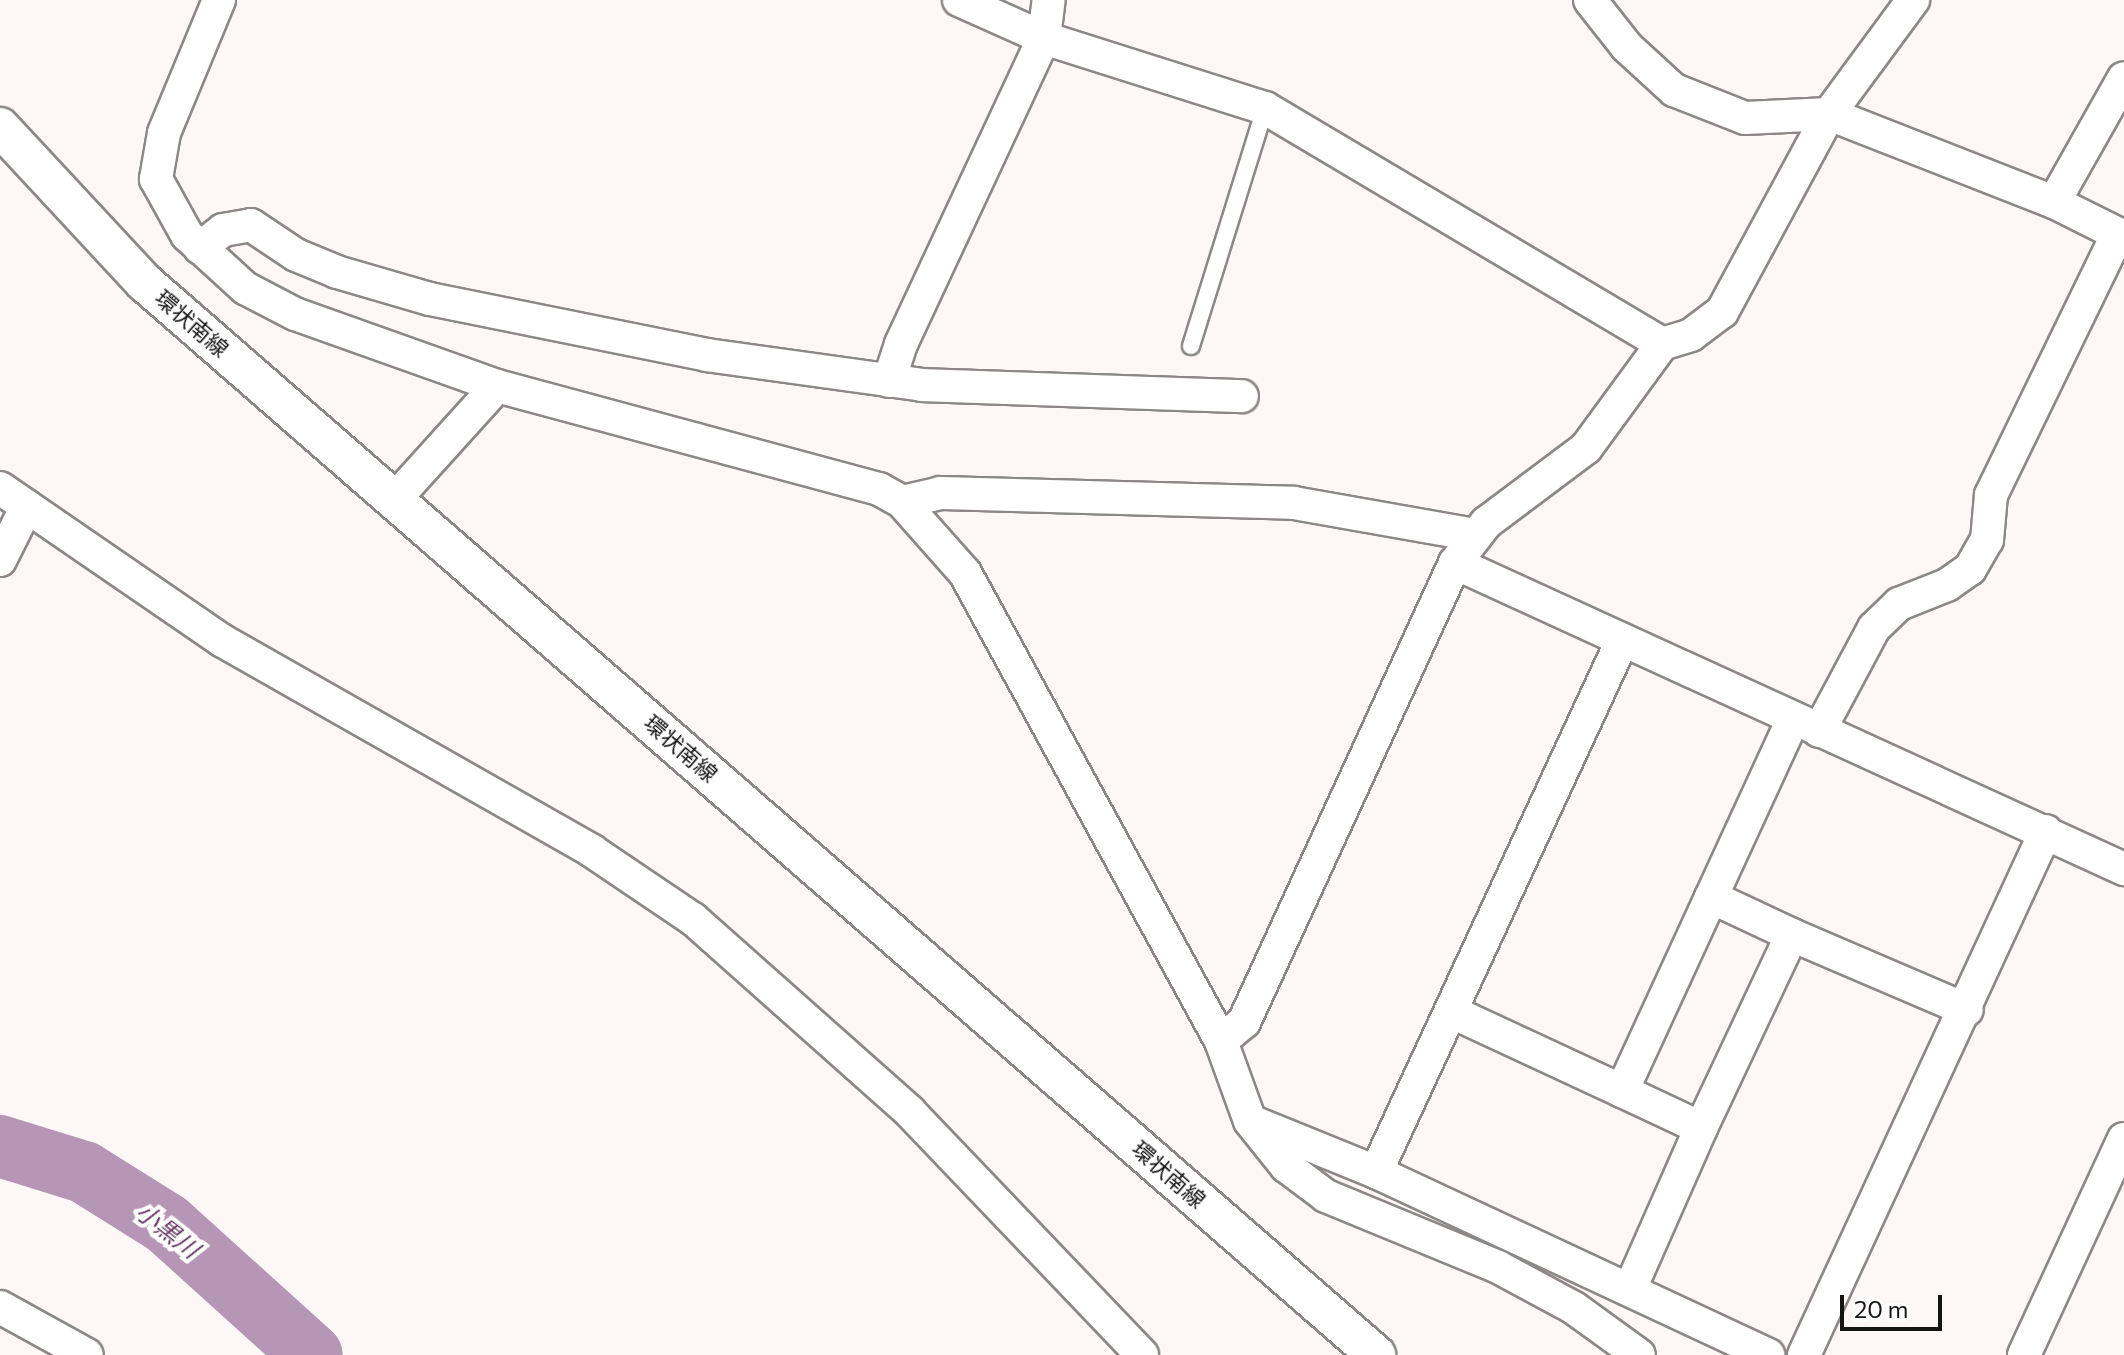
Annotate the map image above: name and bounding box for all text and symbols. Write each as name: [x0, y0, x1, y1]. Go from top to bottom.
street label: 環状南線: [150, 284, 234, 362]
street label: 環状南線: [639, 709, 723, 787]
street label: 環状南線: [1127, 1135, 1211, 1213]
water label: 小黒川: [131, 1196, 205, 1264]
scale bar: [1844, 1279, 1946, 1329]
text: 20 m: [1854, 1294, 1908, 1323]

